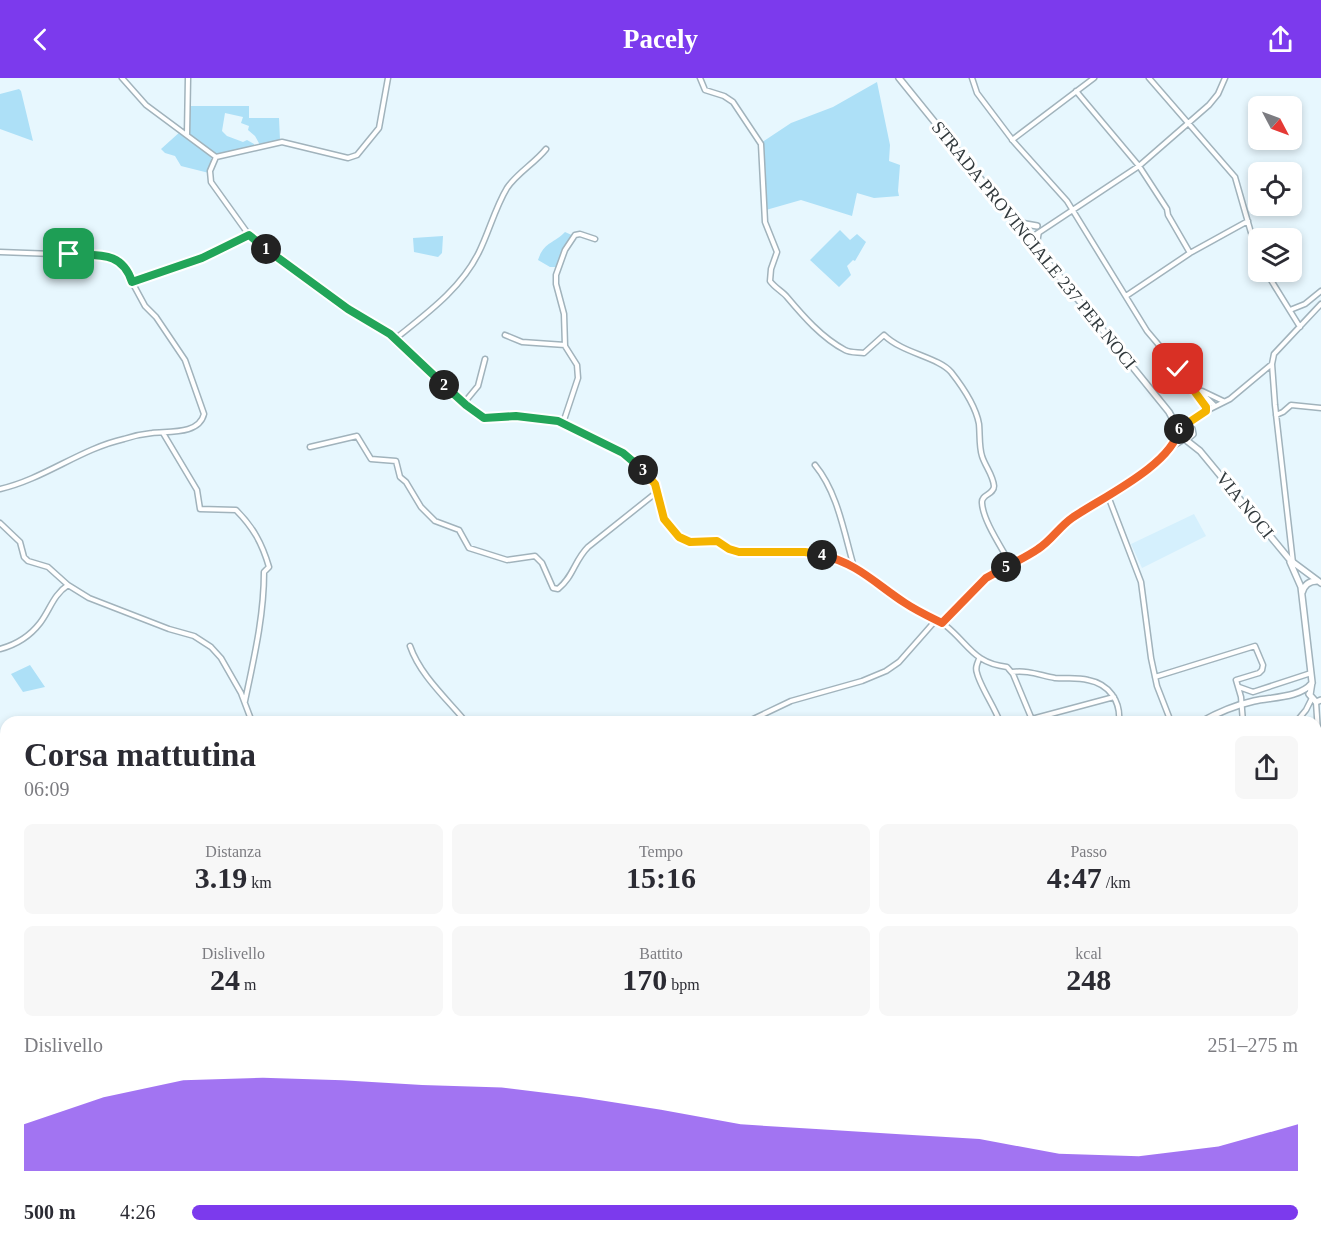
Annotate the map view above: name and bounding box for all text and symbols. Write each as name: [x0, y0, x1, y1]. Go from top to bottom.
icon: back: [24, 23, 57, 56]
icon: share: [1264, 23, 1297, 56]
text: Pacely: [623, 24, 698, 54]
north arrow: [1248, 96, 1302, 150]
map controls: [1248, 96, 1302, 282]
street label: STRADA PROVINCIALE 237 PER NOCI: [928, 117, 1140, 373]
button: locate: [1248, 162, 1302, 216]
pin: [43, 228, 94, 279]
button: layers: [1248, 228, 1302, 282]
pin: 1: [251, 234, 281, 264]
icon: arrive: [52, 237, 85, 270]
text: 1: [262, 240, 270, 257]
pin: [1152, 343, 1203, 394]
icon: check: [1161, 352, 1194, 385]
pin: 2: [429, 370, 459, 400]
text: 2: [440, 376, 448, 393]
pin: 6: [1164, 414, 1194, 444]
text: 6: [1175, 420, 1183, 437]
pin: 3: [628, 455, 658, 485]
text: 3: [639, 461, 647, 478]
street label: VIA NOCI: [1212, 468, 1278, 542]
pin: 4: [807, 540, 837, 570]
text: 4: [818, 546, 826, 563]
pin: 5: [991, 552, 1021, 582]
text: 5: [1002, 558, 1010, 575]
button: share: [1235, 736, 1298, 799]
text: Corsa mattutina: [24, 737, 256, 773]
text: 06:09: [24, 778, 70, 800]
text: Distanza: [205, 843, 261, 860]
text: Tempo: [639, 843, 683, 860]
text: Passo: [1070, 843, 1107, 860]
text: 3.19: [195, 861, 247, 894]
text: 15:16: [626, 861, 696, 894]
text: 4:47: [1047, 861, 1102, 894]
text: km: [247, 874, 272, 891]
text: /km: [1102, 874, 1131, 891]
text: Dislivello: [202, 945, 265, 962]
text: Battito: [639, 945, 683, 962]
text: kcal: [1075, 945, 1102, 962]
text: 24: [210, 963, 240, 996]
text: 170: [622, 963, 667, 996]
text: 248: [1066, 963, 1111, 996]
text: m: [240, 976, 257, 993]
text: bpm: [667, 976, 700, 993]
text: Dislivello: [24, 1034, 103, 1056]
text: 251–275 m: [1207, 1034, 1298, 1056]
text: 500 m: [24, 1201, 76, 1223]
text: 4:26: [120, 1201, 156, 1223]

